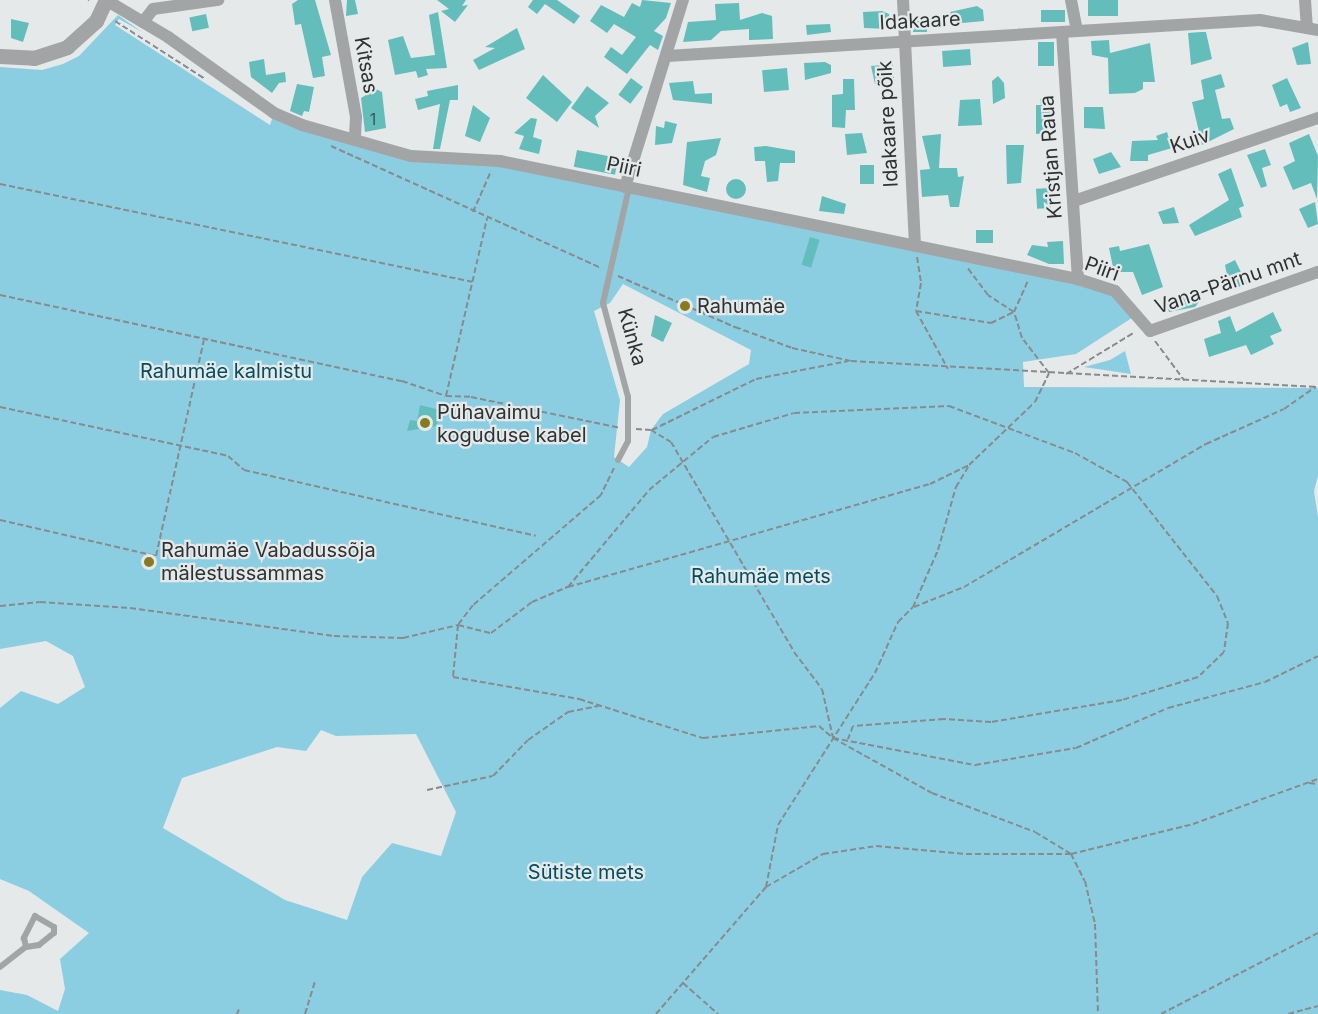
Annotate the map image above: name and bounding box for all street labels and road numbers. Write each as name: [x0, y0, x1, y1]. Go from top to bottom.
street label: Idakaare: [879, 7, 961, 35]
street label: Kitsas: [349, 35, 383, 95]
street label: Idakaare põik: [873, 60, 903, 188]
street label: Kristjan Raua: [1035, 94, 1067, 220]
street label: Kuiv: [1167, 123, 1213, 159]
street label: Piiri: [604, 152, 644, 182]
street label: Vana-Pärnu mnt: [1152, 247, 1304, 319]
street label: Piiri: [1081, 252, 1123, 286]
street label: Künka: [612, 306, 652, 368]

